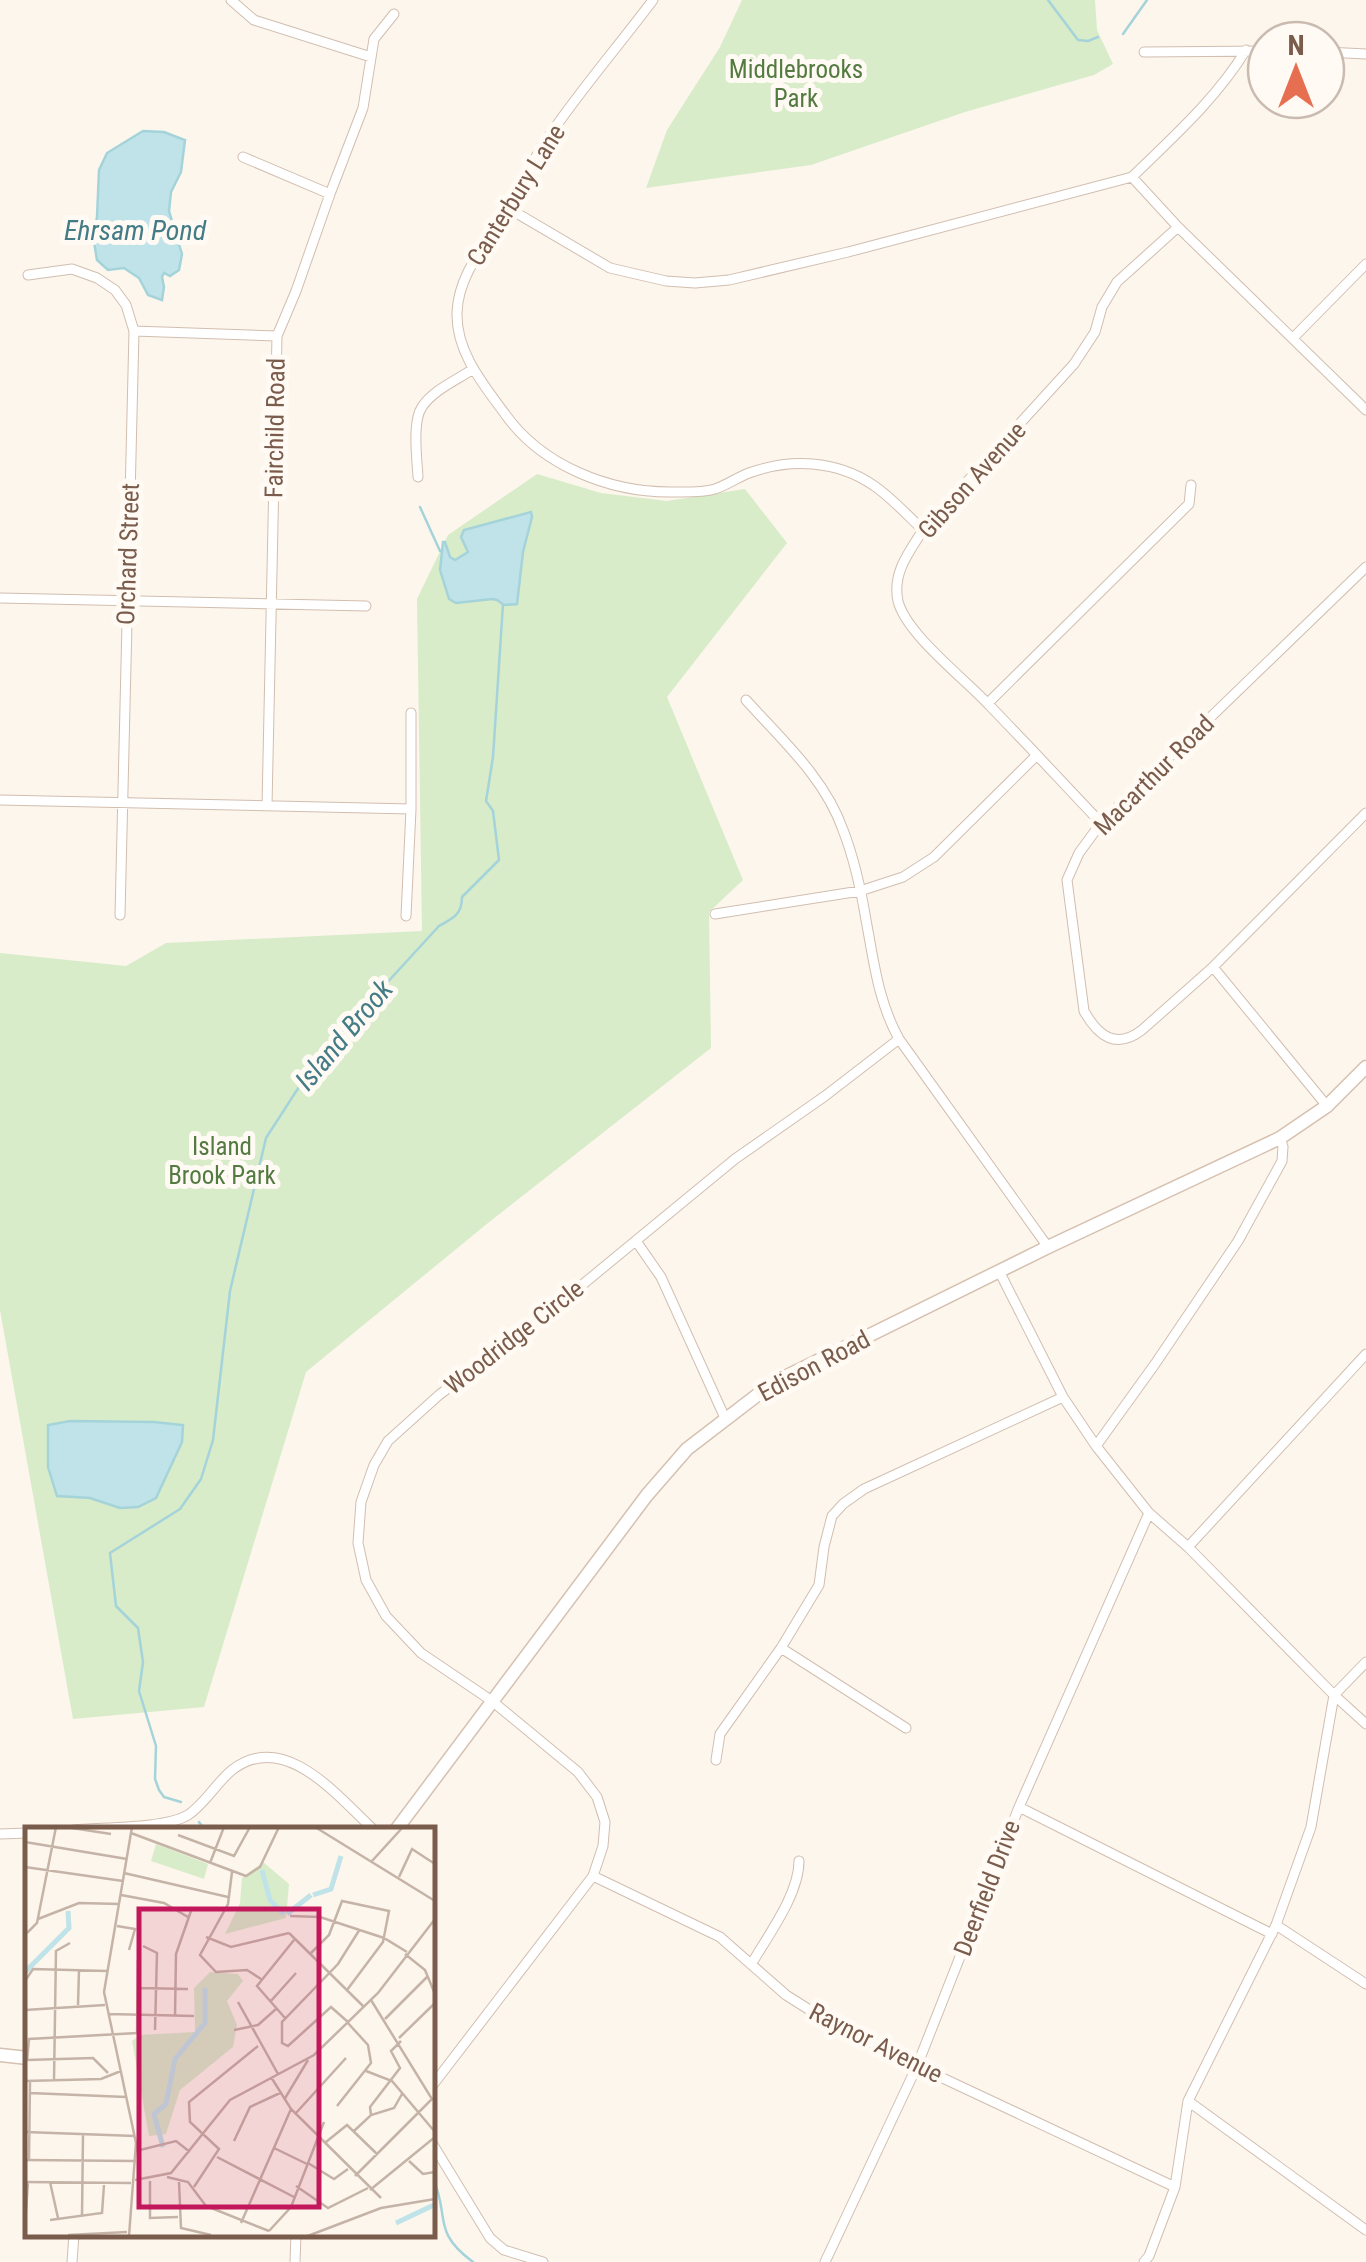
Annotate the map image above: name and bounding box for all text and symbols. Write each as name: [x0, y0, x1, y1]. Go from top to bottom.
north arrow: [1246, 20, 1346, 120]
text: N: [1287, 29, 1305, 62]
park label: Middlebrooks Park: [729, 55, 863, 113]
street label: Canterbury Lane: [461, 119, 571, 271]
water label: Ehrsam Pond: [64, 214, 207, 247]
street label: Fairchild Road: [259, 358, 291, 498]
street label: Gibson Avenue: [912, 416, 1032, 544]
street label: Orchard Street: [111, 482, 145, 626]
street label: Macarthur Road: [1088, 709, 1220, 841]
water label: Island Brook: [288, 973, 400, 1097]
park label: Island Brook Park: [168, 1132, 277, 1190]
street label: Woodridge Circle: [439, 1274, 589, 1400]
street label: Edison Road: [753, 1324, 875, 1408]
street label: Deerfield Drive: [948, 1816, 1026, 1960]
inset map: [25, 1827, 435, 2237]
street label: Raynor Avenue: [805, 1997, 947, 2089]

